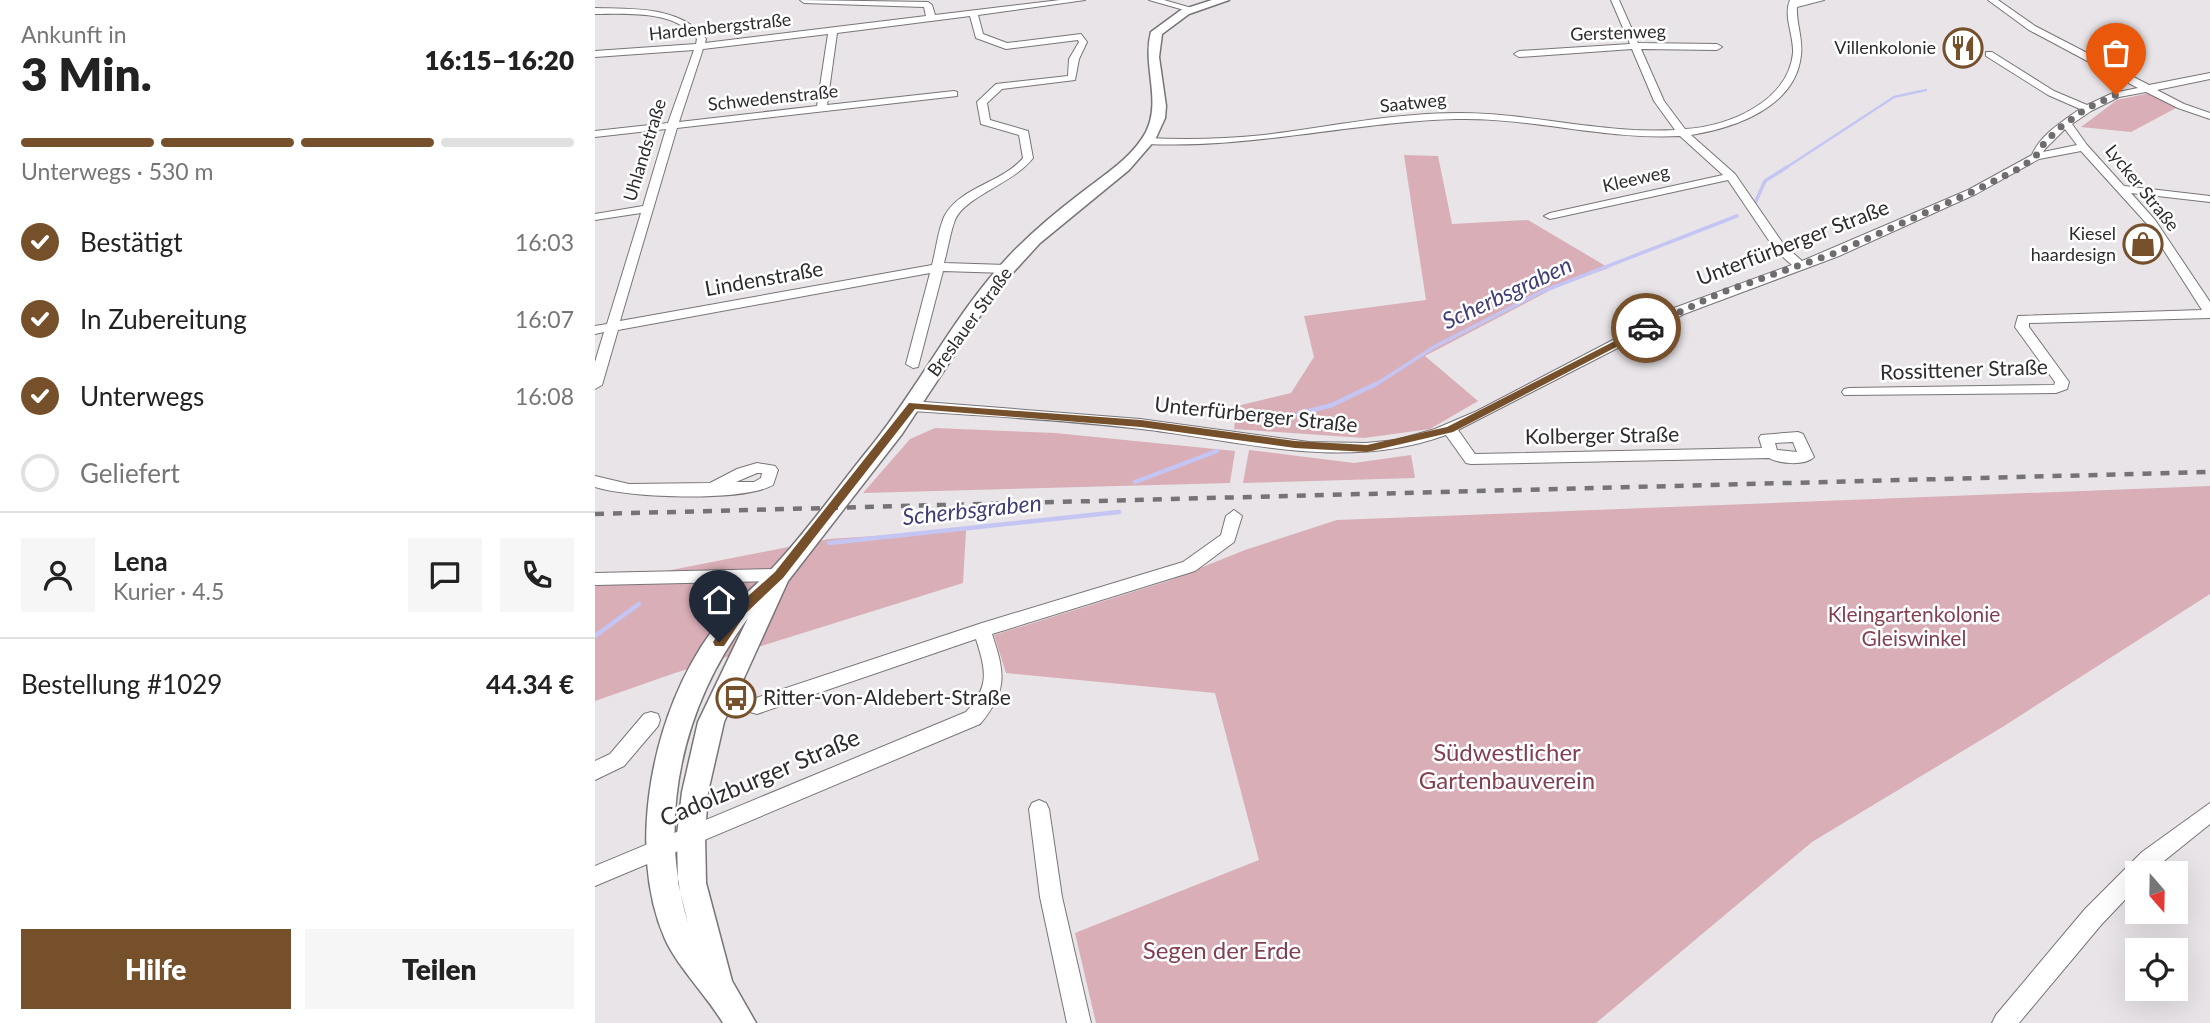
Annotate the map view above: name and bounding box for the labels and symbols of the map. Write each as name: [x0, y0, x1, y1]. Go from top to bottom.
street label: Hardenbergstraße: [648, 8, 792, 44]
street label: Gerstenweg: [1570, 19, 1666, 45]
pin: [2086, 23, 2146, 95]
restaurant icon: Villenkolonie: [1942, 27, 1984, 69]
place label: Villenkolonie: [1834, 36, 1936, 58]
street label: Schwedenstraße: [707, 79, 839, 115]
street label: Saatweg: [1379, 88, 1447, 116]
street label: Uhlandstraße: [618, 96, 670, 204]
street label: Lycker Straße: [2101, 140, 2184, 235]
street label: Kleeweg: [1600, 160, 1671, 196]
street label: Unterfürberger Straße: [1693, 193, 1892, 290]
place label: Kiesel haardesign: [2031, 222, 2116, 265]
shop icon: Kiesel haardesign: [2122, 223, 2164, 265]
water label: Scherbsgraben: [1437, 250, 1576, 334]
street label: Lindenstraße: [703, 255, 825, 300]
street label: Breslauer Straße: [922, 263, 1016, 380]
courier: [1611, 293, 1681, 363]
street label: Rossittener Straße: [1880, 353, 2048, 384]
street label: Unterfürberger Straße: [1153, 390, 1359, 437]
street label: Kolberger Straße: [1525, 421, 1679, 448]
water label: Scherbsgraben: [901, 488, 1043, 530]
pin: [689, 570, 749, 642]
park label: Kleingartenkolonie Gleiswinkel: [1828, 601, 2000, 650]
bus stop icon: Ritter-von-Aldebert-Straße: [715, 677, 757, 719]
place label: Ritter-von-Aldebert-Straße: [763, 684, 1011, 709]
street label: Cadolzburger Straße: [655, 721, 864, 832]
park label: Südwestlicher Gartenbauverein: [1419, 737, 1595, 794]
north arrow: [2125, 861, 2187, 924]
park label: Segen der Erde: [1143, 935, 1301, 964]

